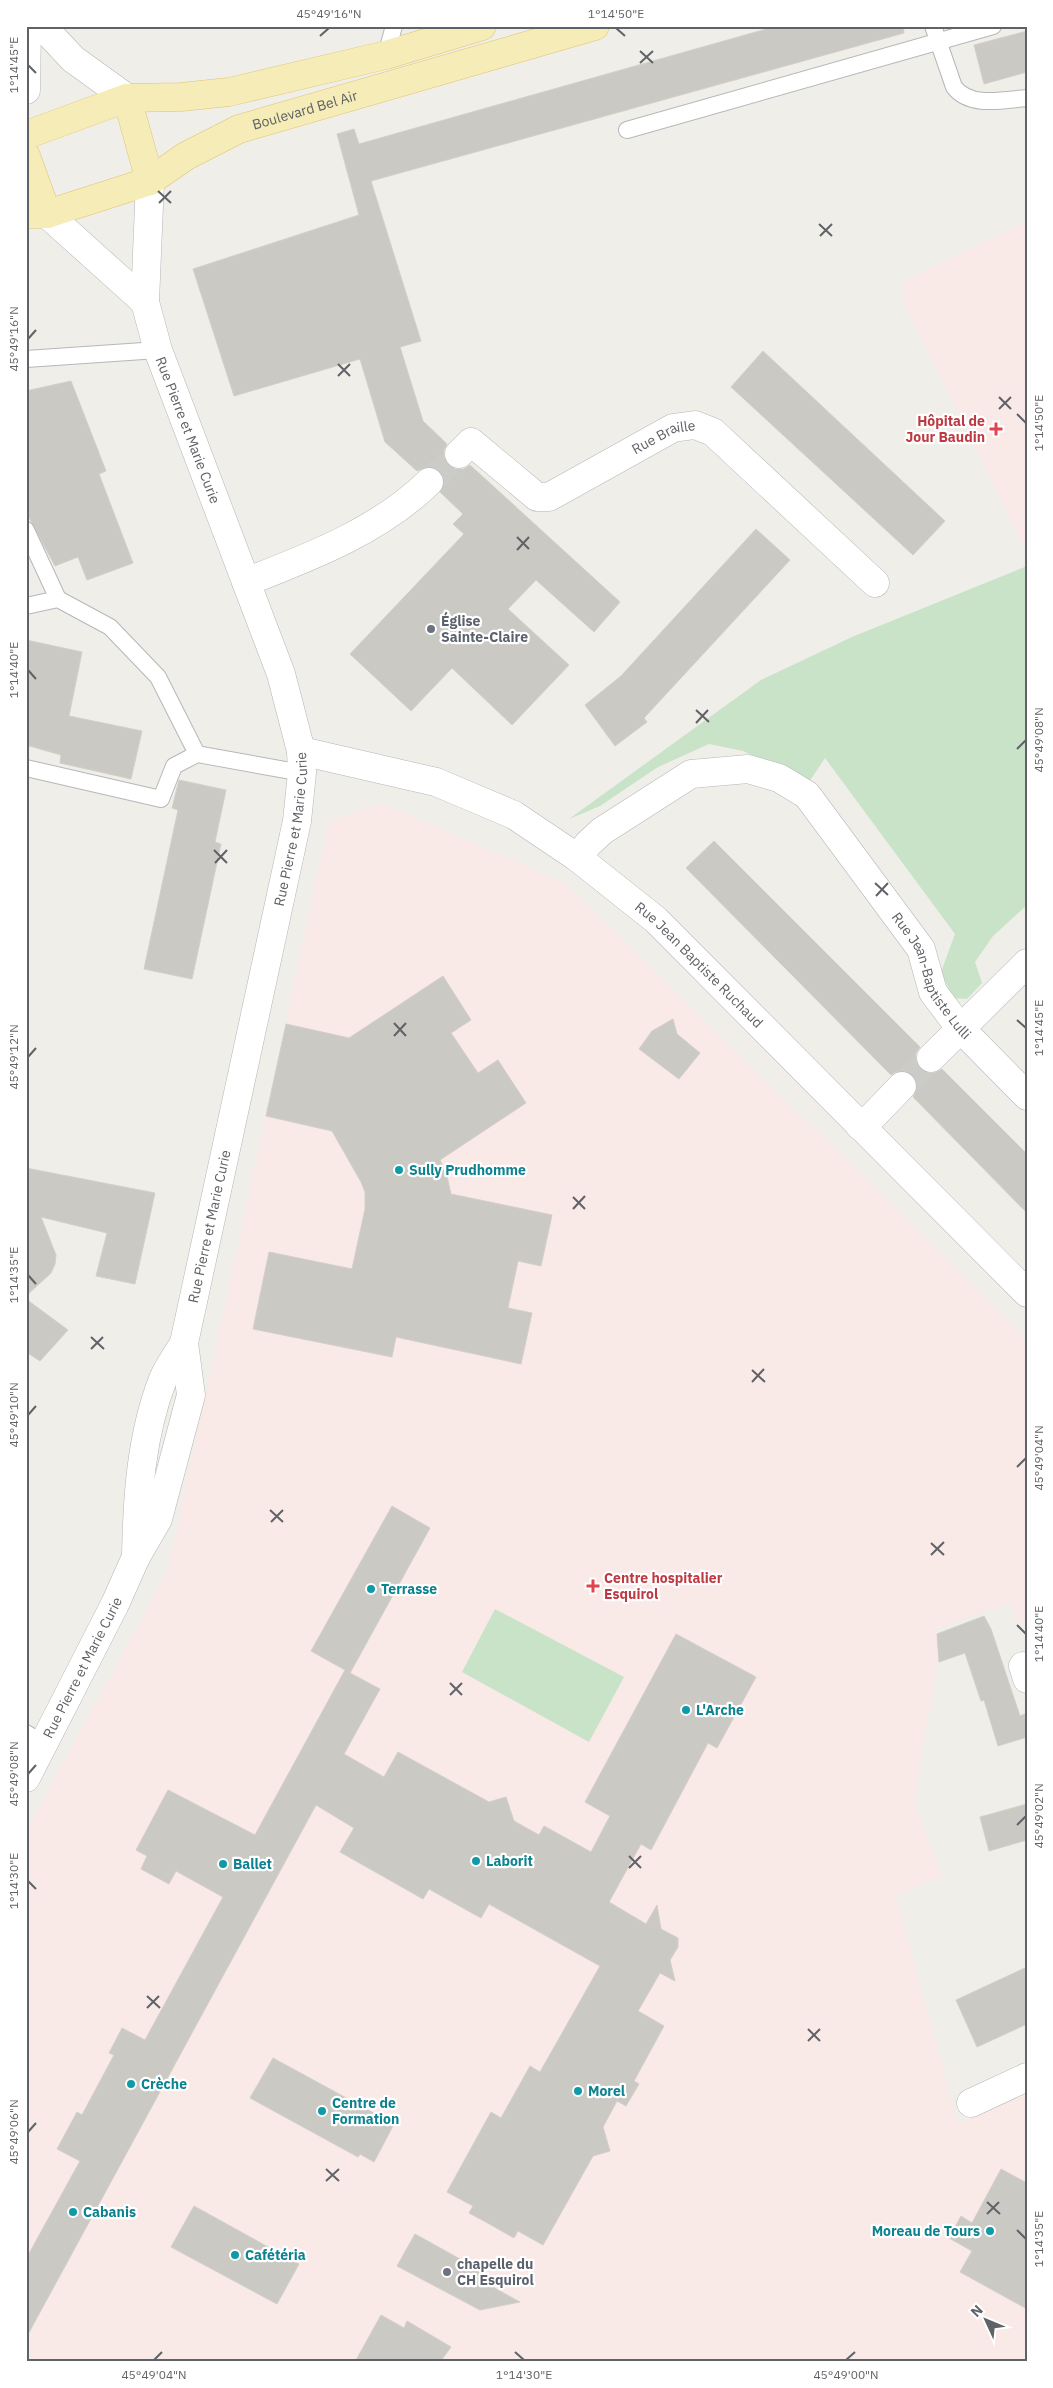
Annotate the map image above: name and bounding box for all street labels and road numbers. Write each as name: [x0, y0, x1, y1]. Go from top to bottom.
street label: Boulevard Bel Air: [250, 86, 360, 134]
street label: Rue Pierre et Marie Curie: [152, 354, 224, 506]
street label: Rue Braille: [628, 416, 697, 458]
street label: Rue Pierre et Marie Curie: [270, 751, 311, 908]
street label: Rue Jean Baptiste Ruchaud: [631, 898, 767, 1032]
street label: Rue Jean-Baptiste Lulli: [888, 909, 975, 1043]
street label: Rue Pierre et Marie Curie: [184, 1148, 235, 1305]
street label: Rue Pierre et Marie Curie: [39, 1594, 126, 1741]

